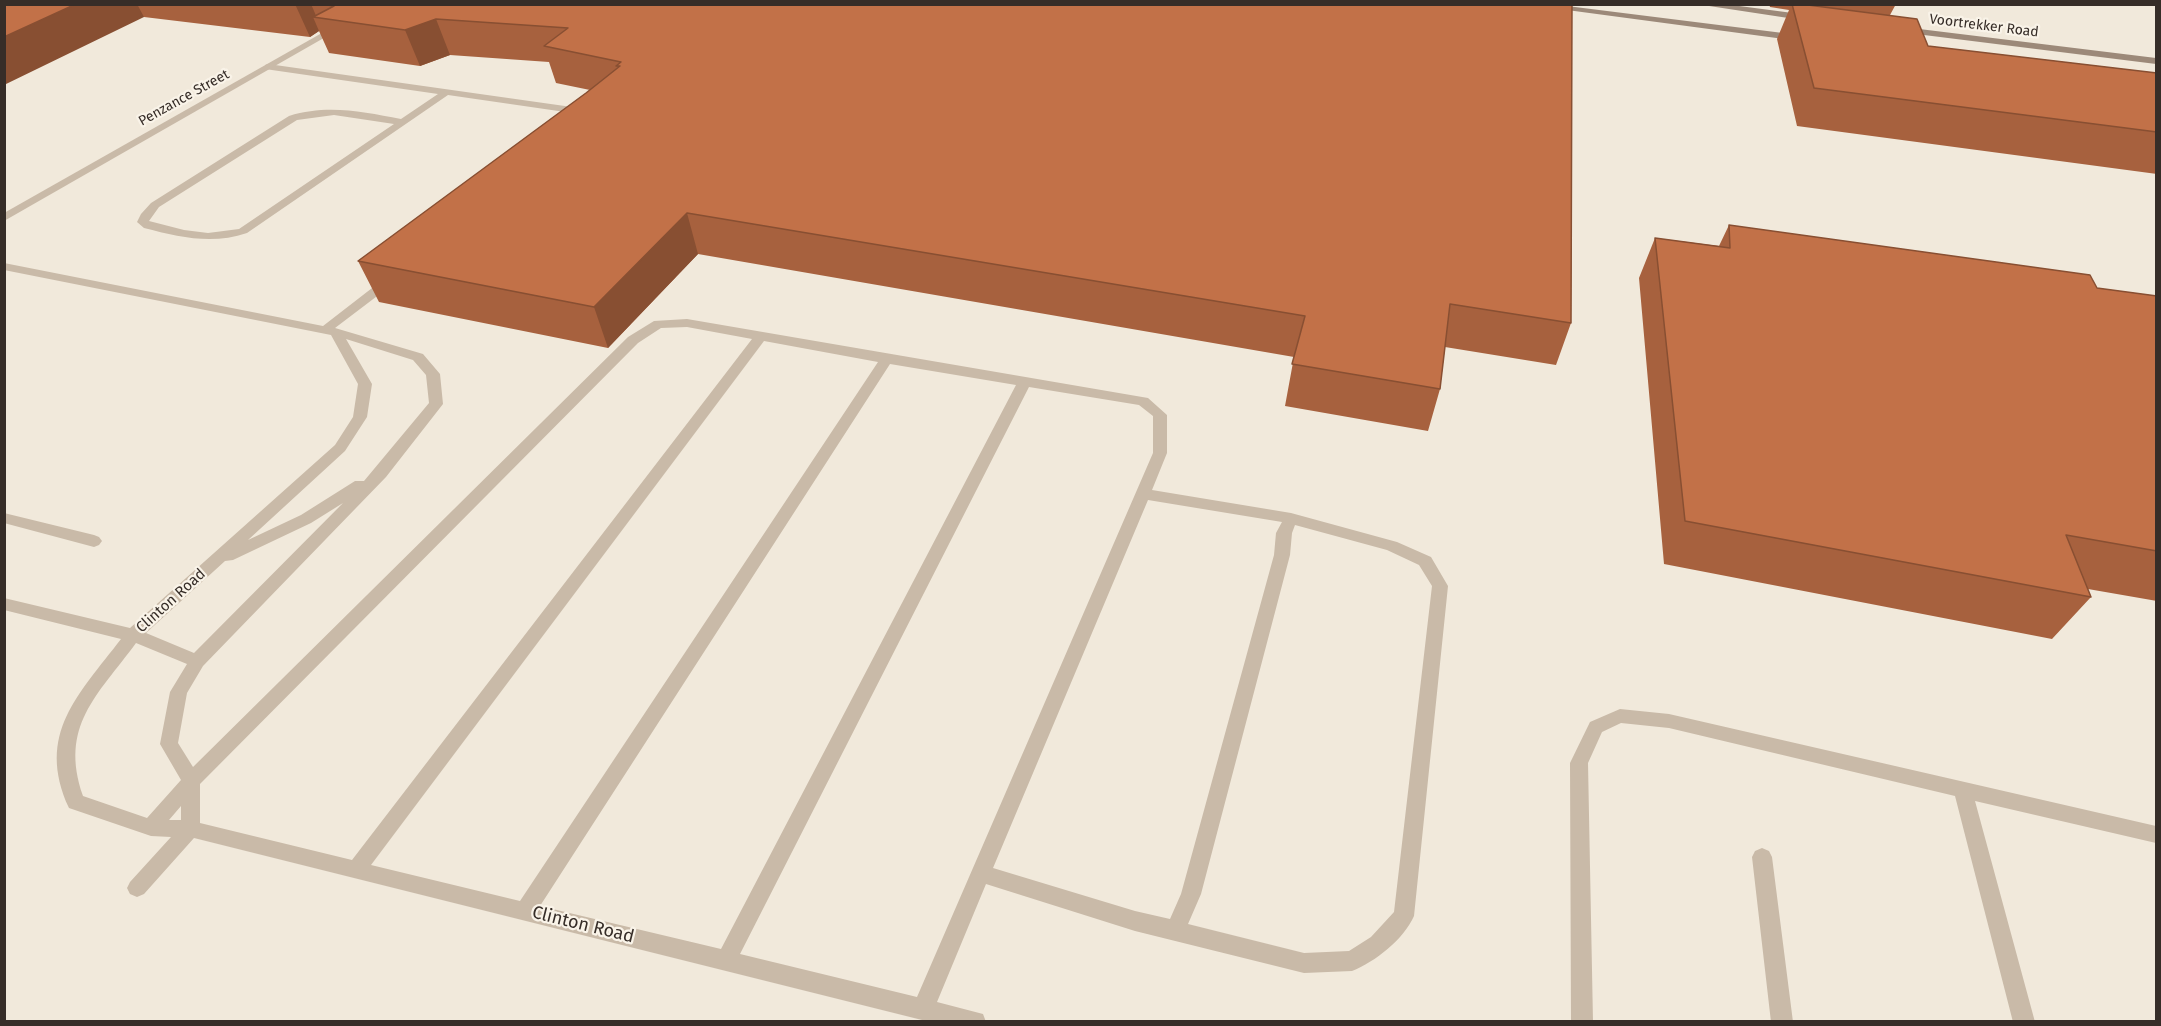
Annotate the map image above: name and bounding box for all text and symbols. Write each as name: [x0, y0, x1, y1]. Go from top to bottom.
street label: Voortrekker Road: [1928, 11, 2040, 41]
street label: Penzance Street: [136, 66, 232, 130]
street label: Clinton Road: [133, 565, 209, 637]
street label: Clinton Road: [530, 902, 636, 948]

